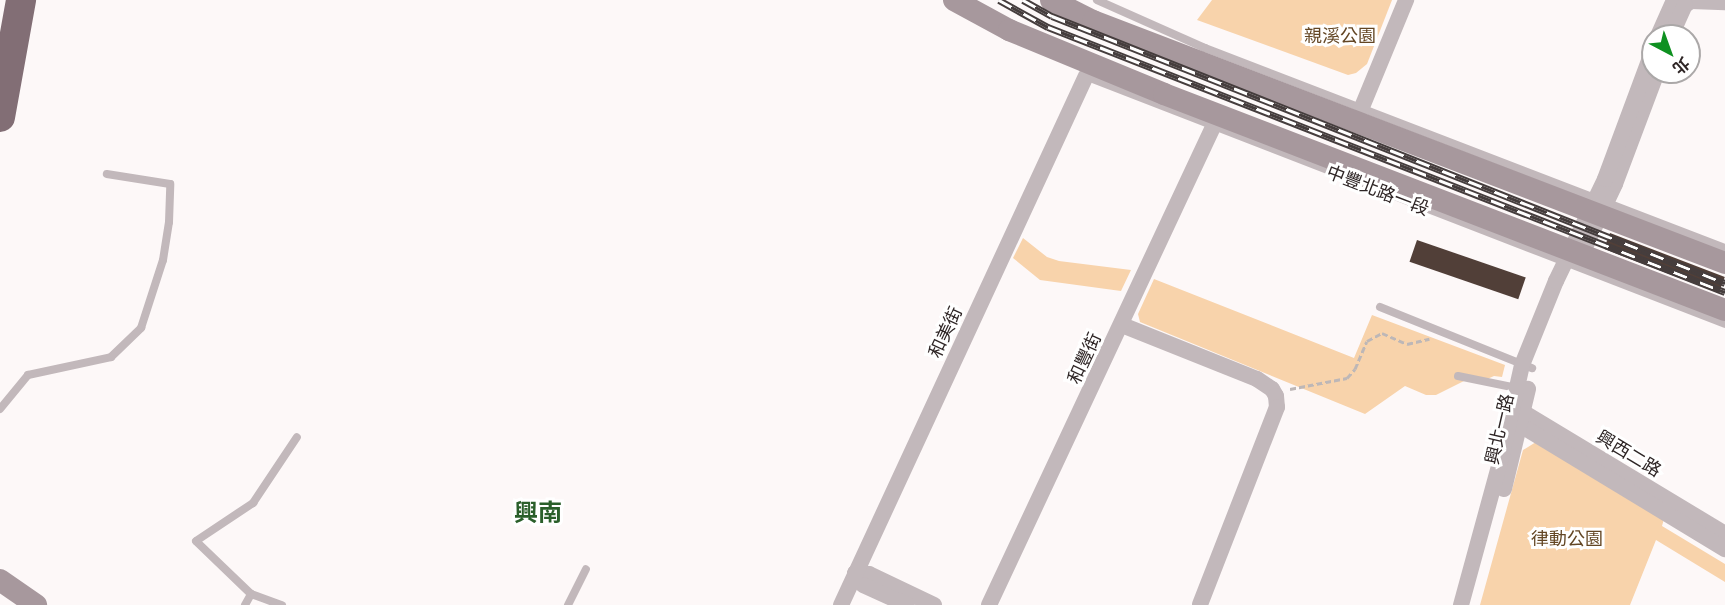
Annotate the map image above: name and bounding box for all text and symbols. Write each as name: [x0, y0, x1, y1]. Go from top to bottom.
park label: 親溪公園: [1304, 24, 1376, 46]
north arrow: [1641, 24, 1701, 84]
text: 北: [1670, 54, 1694, 79]
street label: 中豐北路一段: [1324, 161, 1432, 219]
street label: 和美街: [924, 303, 966, 361]
street label: 和豐街: [1063, 329, 1105, 387]
street label: 興北一路: [1480, 391, 1518, 467]
street label: 興西二路: [1593, 425, 1665, 481]
district label: 興南: [514, 498, 562, 526]
park label: 律動公園: [1531, 527, 1603, 549]

